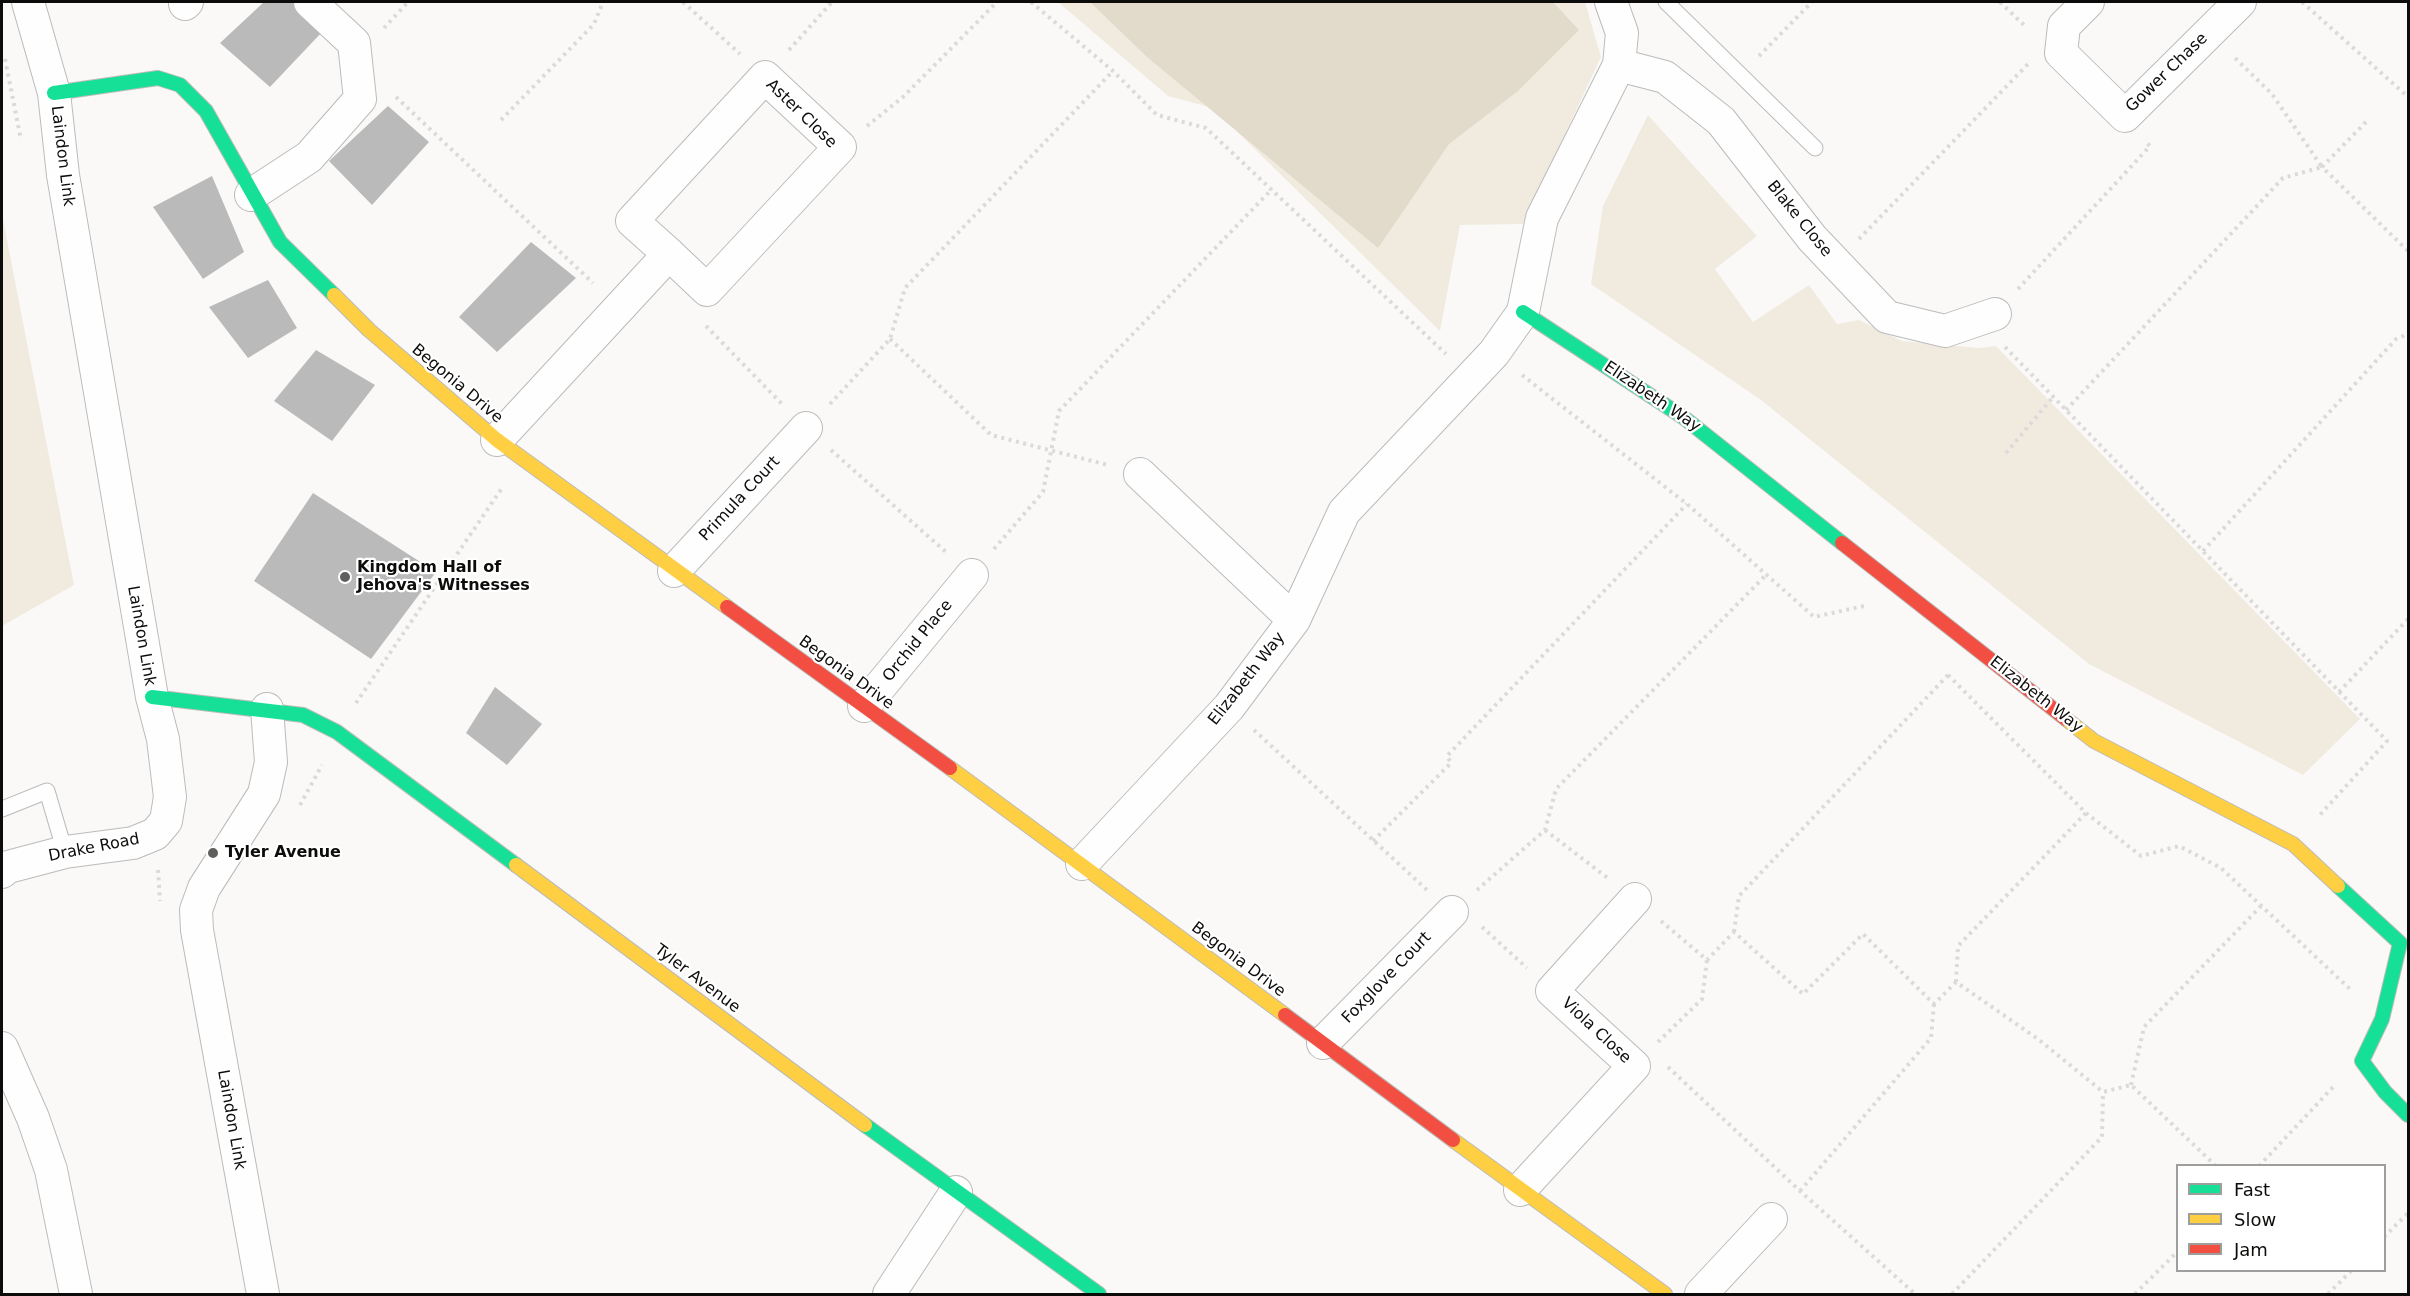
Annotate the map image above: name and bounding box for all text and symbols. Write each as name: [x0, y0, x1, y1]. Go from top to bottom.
street label: Gower Chase: [2122, 29, 2212, 117]
street label: Aster Close: [762, 76, 840, 152]
street label: Laindon Link: [46, 105, 78, 207]
street label: Blake Close: [1762, 177, 1836, 261]
street label: Begonia Drive: [408, 340, 506, 428]
street label: Elizabeth Way: [1600, 358, 1704, 436]
street label: Primula Court: [696, 452, 784, 546]
place label: Kingdom Hall of Jehova's Witnesses: [357, 558, 530, 596]
marker: Kingdom Hall of Jehova's Witnesses: [338, 570, 352, 584]
street label: Laindon Link: [123, 584, 159, 688]
street label: Orchid Place: [879, 596, 957, 686]
street label: Elizabeth Way: [1205, 629, 1289, 729]
street label: Begonia Drive: [795, 632, 897, 714]
street label: Elizabeth Way: [1986, 653, 2086, 737]
street label: Drake Road: [47, 830, 141, 866]
place label: Tyler Avenue: [225, 843, 341, 863]
marker: Tyler Avenue: [206, 846, 220, 860]
street label: Begonia Drive: [1187, 918, 1289, 1002]
street label: Foxglove Court: [1338, 928, 1436, 1028]
street label: Tyler Avenue: [650, 941, 744, 1017]
street label: Viola Close: [1557, 994, 1635, 1068]
street label: Laindon Link: [213, 1068, 249, 1172]
legend: [2176, 1164, 2386, 1272]
text: Fast: [2234, 1179, 2270, 1200]
text: Slow: [2234, 1209, 2276, 1230]
text: Jam: [2234, 1239, 2268, 1260]

